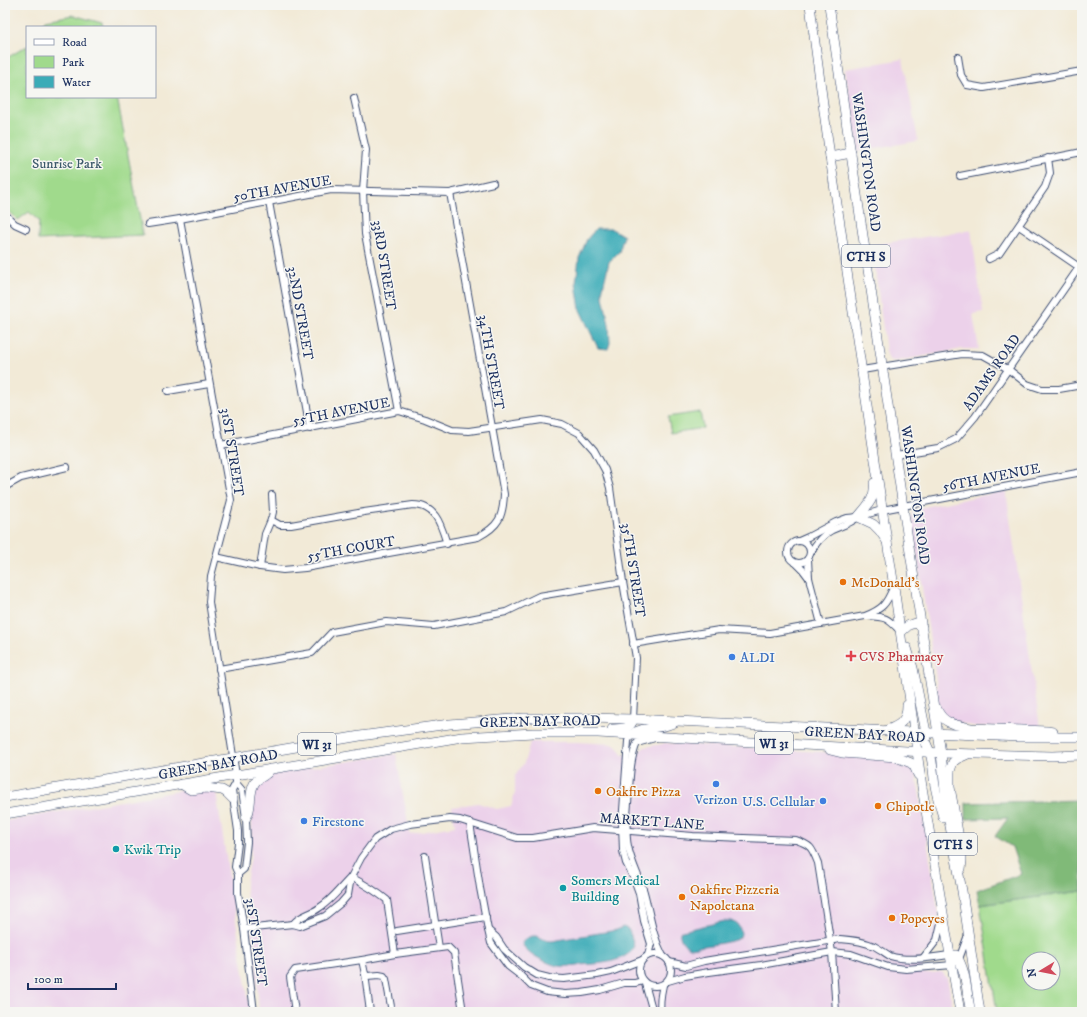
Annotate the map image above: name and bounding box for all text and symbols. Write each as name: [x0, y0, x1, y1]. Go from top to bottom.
legend: [26, 26, 156, 98]
text: Road: [62, 35, 87, 50]
text: Park: [62, 55, 84, 70]
text: Water: [61, 75, 91, 90]
street label: WASHINGTON ROAD: [847, 90, 885, 233]
park label: Sunrise Park: [32, 155, 102, 173]
street label: 50TH AVENUE: [232, 171, 333, 206]
street label: 33RD STREET: [368, 219, 400, 312]
road number: CTH S: [842, 245, 890, 267]
street label: 32ND STREET: [283, 265, 317, 362]
street label: 34TH STREET: [474, 313, 508, 412]
street label: ADAMS ROAD: [959, 331, 1025, 414]
street label: 55TH AVENUE: [291, 394, 391, 430]
street label: 31ST STREET: [216, 407, 248, 498]
street label: WASHINGTON ROAD: [896, 423, 934, 566]
street label: 56TH AVENUE: [941, 460, 1042, 496]
street label: 35TH STREET: [617, 522, 649, 619]
street label: 55TH COURT: [306, 532, 397, 566]
place label: McDonald's: [851, 574, 920, 592]
marker: McDonald's: [838, 577, 848, 587]
place label: CVS Pharmacy: [859, 648, 944, 666]
place label: ALDI: [740, 649, 775, 667]
marker: CVS Pharmacy: [846, 651, 856, 661]
marker: ALDI: [727, 652, 737, 662]
street label: GREEN BAY ROAD: [479, 712, 601, 732]
street label: GREEN BAY ROAD: [804, 723, 926, 747]
road number: WI 31: [755, 732, 793, 754]
road number: WI 31: [298, 733, 336, 755]
street label: GREEN BAY ROAD: [157, 746, 279, 784]
marker: Verizon: [711, 779, 721, 789]
place label: Oakfire Pizza: [606, 783, 681, 801]
marker: Oakfire Pizza: [593, 786, 603, 796]
place label: Verizon: [694, 791, 738, 809]
place label: U.S. Cellular: [742, 793, 816, 811]
marker: U.S. Cellular: [818, 796, 828, 806]
place label: Chipotle: [886, 798, 935, 816]
marker: Chipotle: [873, 801, 883, 811]
street label: MARKET LANE: [599, 809, 705, 835]
place label: Firestone: [312, 813, 364, 831]
marker: Firestone: [299, 816, 309, 826]
road number: CTH S: [929, 833, 977, 855]
place label: Kwik Trip: [124, 841, 181, 859]
marker: Kwik Trip: [111, 844, 121, 854]
place label: Somers Medical Building: [571, 872, 660, 906]
place label: Oakfire Pizzeria Napoletana: [690, 881, 779, 915]
marker: Somers Medical Building: [558, 883, 568, 893]
marker: Oakfire Pizzeria Napoletana: [677, 892, 687, 902]
street label: 31ST STREET: [241, 897, 271, 988]
place label: Popeyes: [900, 910, 945, 928]
marker: Popeyes: [887, 913, 897, 923]
north arrow: [1021, 951, 1061, 991]
scale bar: [28, 965, 116, 991]
text: N: [1024, 967, 1040, 978]
text: 100 m: [34, 972, 63, 987]

